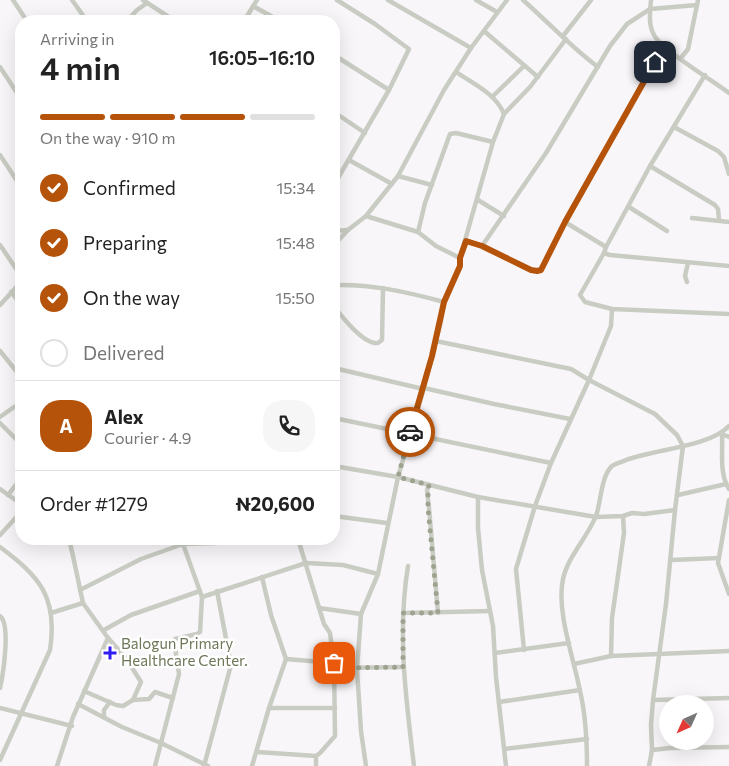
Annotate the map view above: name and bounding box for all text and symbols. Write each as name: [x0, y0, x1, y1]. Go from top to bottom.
text: Arriving in: [40, 29, 114, 48]
pin: [634, 41, 676, 83]
text: 16:05–16:10: [209, 46, 315, 69]
text: 4 min: [40, 47, 121, 87]
icon: home: [641, 48, 669, 76]
text: On the way · 910 m: [40, 128, 176, 147]
icon: check: [40, 174, 68, 202]
text: Confirmed: [83, 176, 176, 199]
text: 15:34: [276, 178, 315, 197]
icon: check: [40, 229, 68, 257]
text: Preparing: [83, 231, 167, 254]
text: 15:48: [276, 233, 315, 252]
icon: check: [40, 284, 68, 312]
text: On the way: [83, 286, 180, 309]
text: 15:50: [276, 288, 315, 307]
text: Delivered: [83, 341, 164, 364]
button: phone: [263, 400, 315, 452]
text: Alex: [104, 405, 144, 428]
courier: [385, 407, 435, 457]
text: A: [59, 414, 73, 437]
icon: car: [396, 418, 424, 446]
text: Courier · 4.9: [104, 428, 191, 447]
text: Order #1279: [40, 492, 148, 515]
text: ₦20,600: [235, 492, 315, 515]
place label: Balogun Primary Healthcare Center.: [121, 634, 248, 669]
pin: [313, 642, 355, 684]
marker: Balogun Primary Healthcare Center.: [103, 646, 117, 660]
icon: bag: [320, 649, 348, 677]
north arrow: [659, 695, 714, 750]
map controls: [659, 695, 714, 750]

